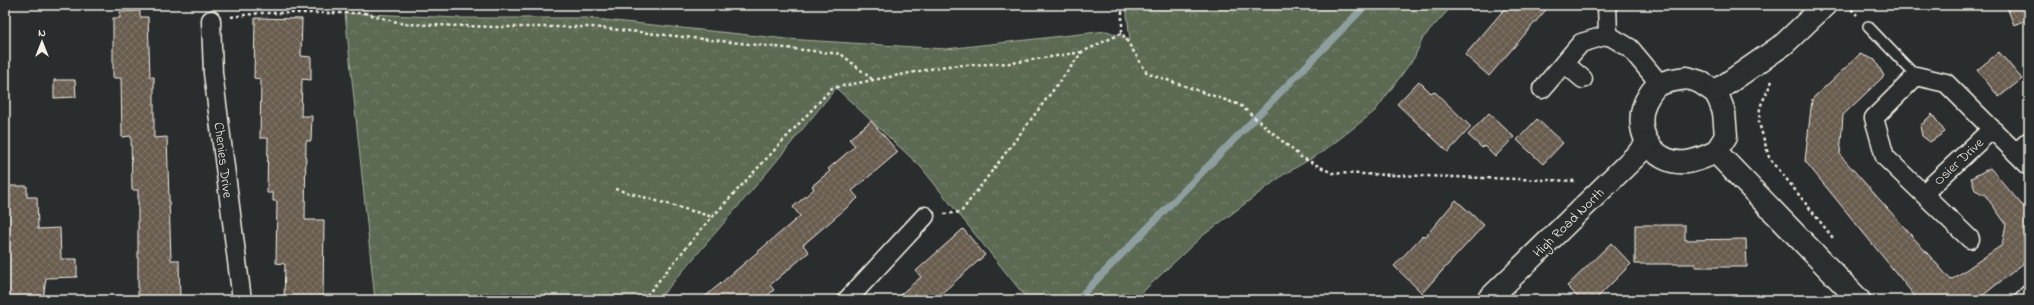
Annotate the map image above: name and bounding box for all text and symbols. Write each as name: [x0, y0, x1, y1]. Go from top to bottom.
north arrow: [22, 22, 62, 62]
text: N: [38, 25, 46, 41]
street label: Chenies Drive: [207, 121, 238, 200]
street label: Osier Drive: [1929, 133, 1989, 191]
street label: High Road North: [1528, 183, 1610, 264]

